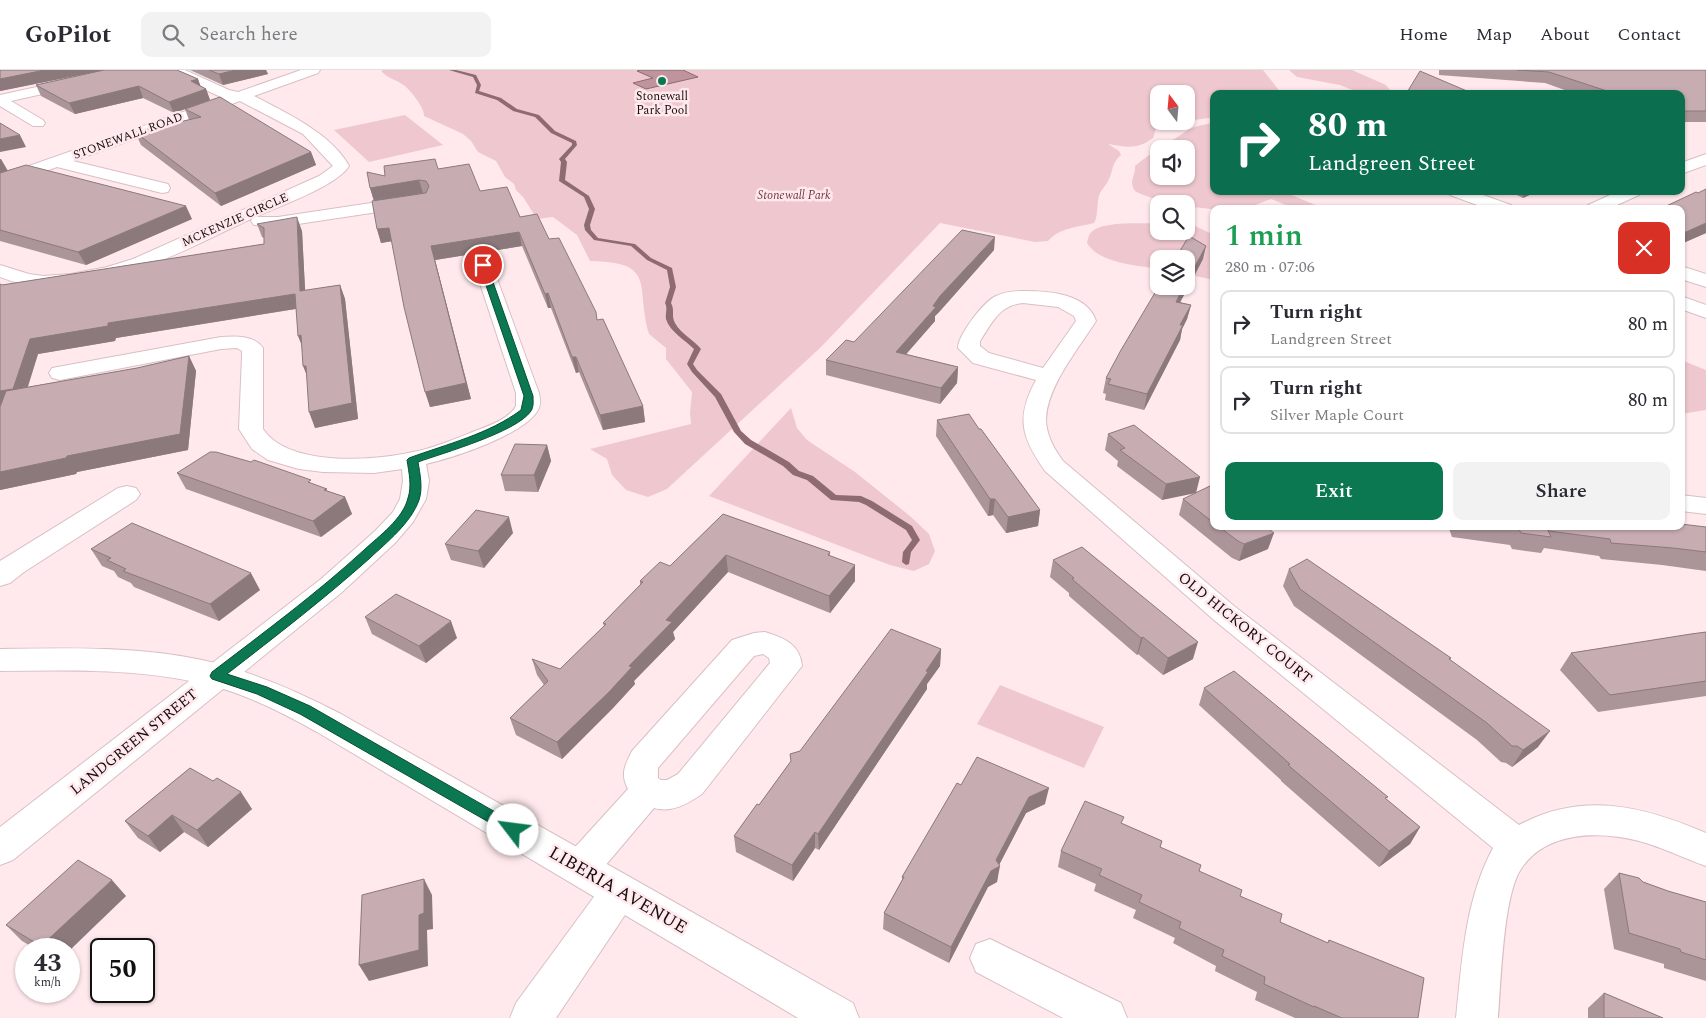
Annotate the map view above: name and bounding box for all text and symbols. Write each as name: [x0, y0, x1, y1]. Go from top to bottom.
search box: [141, 12, 491, 57]
text: GoPilot: [25, 17, 111, 53]
text: Search here: [199, 20, 298, 49]
icon: search: [159, 21, 187, 49]
text: Home: [1399, 21, 1448, 48]
text: Map: [1476, 21, 1512, 48]
text: About: [1540, 21, 1590, 48]
text: Contact: [1618, 21, 1681, 48]
marker: Stonewall Park Pool: [656, 75, 668, 87]
north arrow: [1150, 85, 1195, 130]
map controls: [1150, 85, 1195, 295]
place label: Stonewall Park Pool: [636, 87, 688, 120]
text: 80 m: [1308, 99, 1388, 152]
street label: STONEWALL ROAD: [71, 107, 185, 165]
icon: right: [1225, 110, 1290, 175]
button: sound: [1150, 140, 1195, 185]
text: Landgreen Street: [1308, 147, 1476, 180]
park label: Stonewall Park: [757, 186, 831, 205]
street label: MCKENZIE CIRCLE: [179, 188, 291, 252]
button: search: [1150, 195, 1195, 240]
text: 1 min: [1225, 213, 1303, 259]
button: close: [1618, 222, 1670, 274]
pin: [462, 244, 504, 286]
button: layers: [1150, 250, 1195, 295]
icon: arrive: [469, 251, 497, 279]
text: 280 m · 07:06: [1225, 255, 1315, 279]
text: Turn right: [1270, 298, 1363, 327]
icon: right: [1227, 310, 1255, 338]
text: 80 m: [1628, 310, 1668, 339]
text: Landgreen Street: [1270, 327, 1392, 351]
text: Turn right: [1270, 374, 1363, 403]
icon: right: [1227, 386, 1255, 414]
text: 80 m: [1628, 386, 1668, 415]
text: Silver Maple Court: [1270, 403, 1404, 427]
button: Exit: [1225, 462, 1443, 520]
button: Share: [1453, 462, 1670, 520]
street label: OLD HICKORY COURT: [1173, 567, 1317, 689]
street label: LANDGREEN STREET: [65, 683, 203, 801]
position arrow: [486, 803, 538, 855]
street label: LIBERIA AVENUE: [544, 839, 692, 941]
speed limit sign: 50: [90, 938, 155, 1003]
text: 43: [33, 945, 62, 983]
text: km/h: [34, 973, 61, 992]

